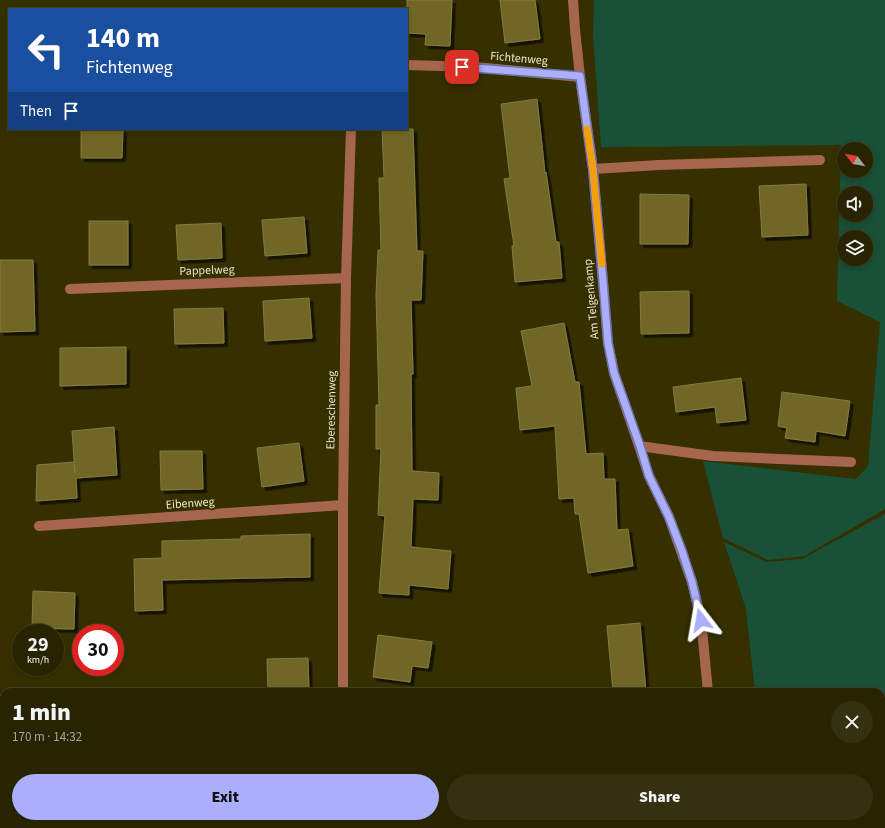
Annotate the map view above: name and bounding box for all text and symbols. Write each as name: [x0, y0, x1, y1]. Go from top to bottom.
text: 140 m: [86, 18, 160, 58]
icon: left: [20, 24, 72, 76]
street label: Fichtenweg: [489, 48, 548, 69]
pin: [445, 50, 479, 84]
text: Fichtenweg: [86, 55, 173, 80]
icon: arrive: [451, 56, 473, 78]
icon: arrive: [60, 100, 82, 122]
text: Then: [20, 101, 52, 122]
north arrow: [837, 142, 873, 178]
map controls: [837, 142, 873, 266]
button: sound: [837, 186, 873, 222]
button: layers: [837, 230, 873, 266]
street label: Am Telgenkamp: [579, 258, 603, 340]
street label: Pappelweg: [179, 261, 235, 280]
street label: Ebereschenweg: [322, 370, 341, 450]
street label: Eibenweg: [165, 493, 215, 514]
position arrow: [680, 599, 722, 641]
speed limit sign: 30: [72, 624, 124, 676]
text: 29: [27, 631, 49, 659]
text: km/h: [27, 653, 49, 667]
text: 1 min: [12, 695, 71, 730]
button: close: [831, 701, 873, 743]
text: 170 m · 14:32: [12, 728, 82, 746]
button: Exit: [12, 774, 439, 820]
button: Share: [447, 774, 873, 820]

